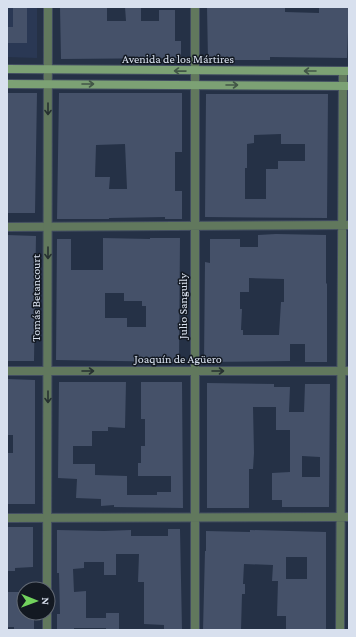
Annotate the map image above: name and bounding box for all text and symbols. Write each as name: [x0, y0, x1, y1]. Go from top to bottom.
street label: Avenida de los Mártires: [122, 52, 234, 66]
one-way arrow: [174, 67, 187, 75]
one-way arrow: [304, 67, 317, 75]
one-way arrow: [81, 80, 94, 88]
one-way arrow: [225, 81, 238, 89]
one-way arrow: [44, 102, 52, 115]
one-way arrow: [44, 246, 52, 259]
street label: Tomás Betancourt: [29, 253, 43, 342]
street label: Julio Sanguily: [176, 273, 190, 340]
street label: Joaquín de Agüero: [133, 352, 222, 366]
one-way arrow: [81, 367, 94, 375]
one-way arrow: [211, 367, 224, 375]
one-way arrow: [44, 390, 52, 403]
north arrow: [16, 581, 56, 621]
text: N: [40, 597, 52, 606]

